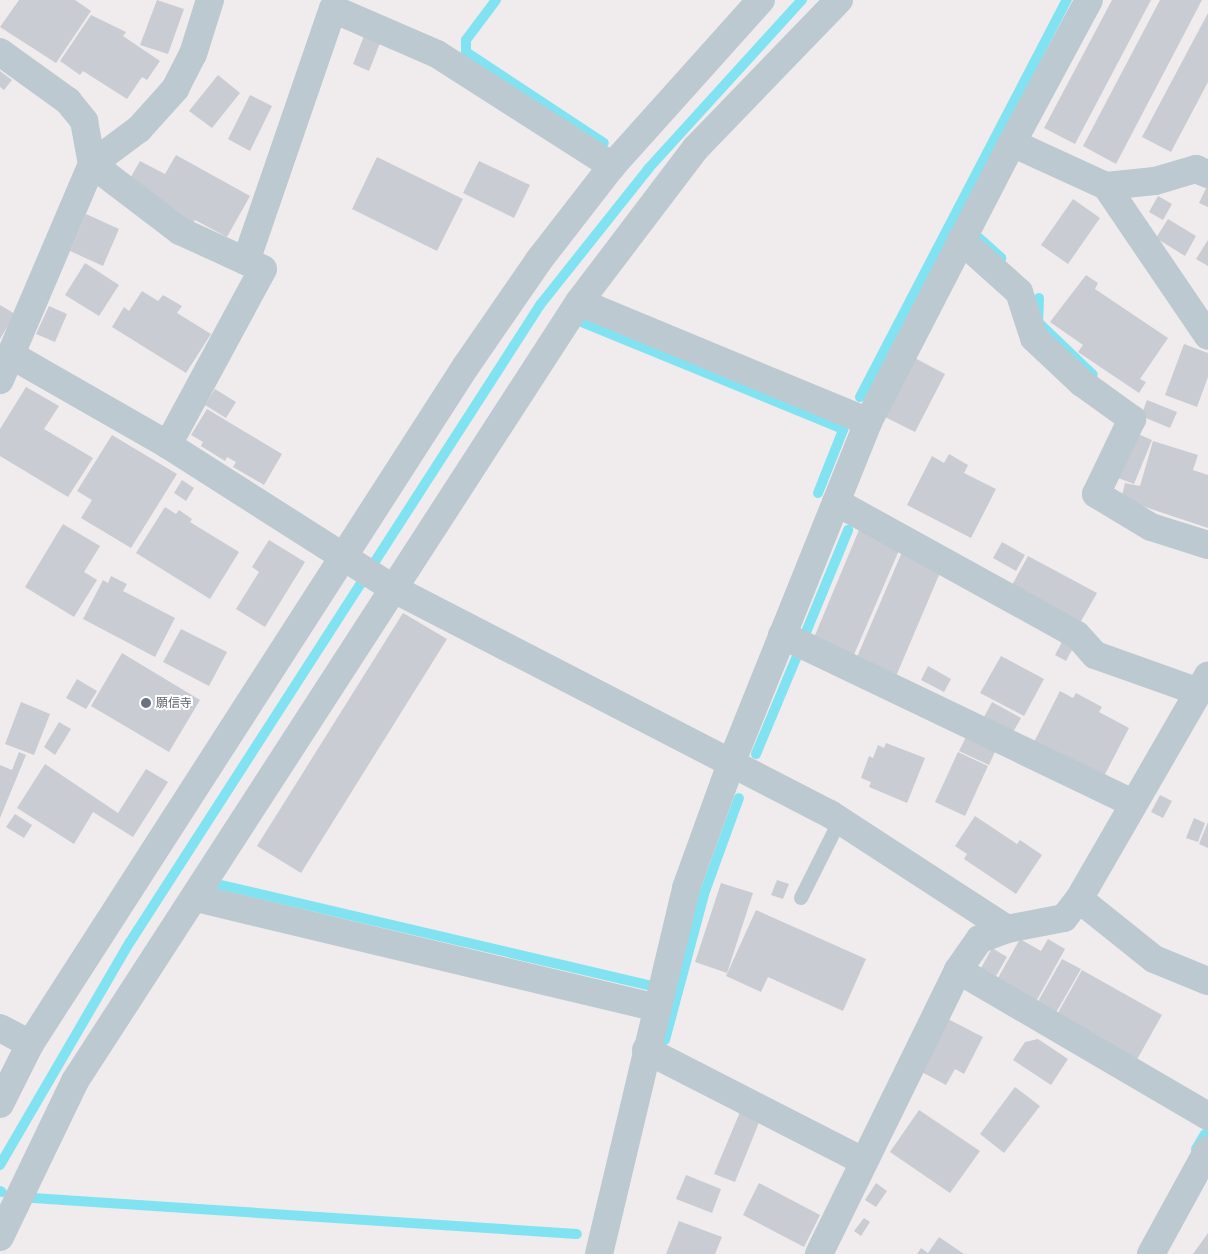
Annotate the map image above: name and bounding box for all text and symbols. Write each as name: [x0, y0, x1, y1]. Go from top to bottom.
place label: 願信寺: [156, 696, 192, 710]
marker: 願信寺: [140, 697, 152, 709]

